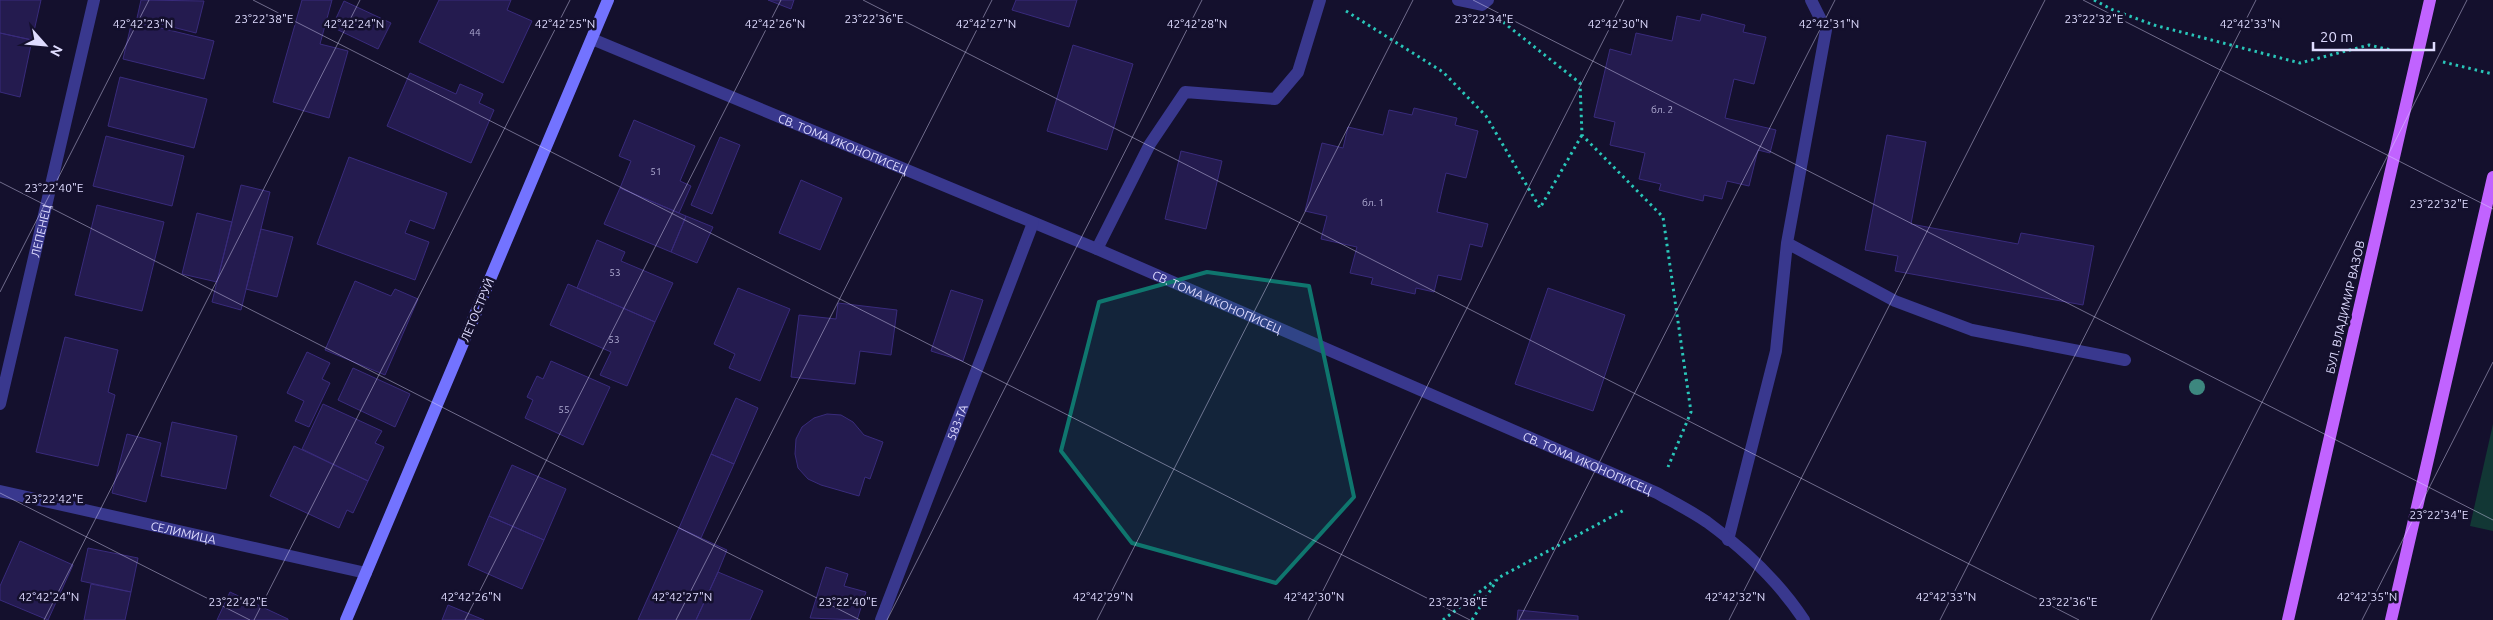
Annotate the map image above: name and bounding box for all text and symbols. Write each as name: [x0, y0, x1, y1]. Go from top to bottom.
text: 23°22'38"E: [235, 12, 294, 25]
text: 23°22'36"E: [845, 12, 904, 25]
text: 23°22'34"E: [1455, 12, 1514, 25]
text: 23°22'32"E: [2065, 12, 2124, 25]
text: 42°42'23"N: [113, 17, 173, 30]
text: 42°42'24"N: [324, 17, 384, 30]
text: 42°42'25"N: [535, 17, 595, 30]
text: 42°42'26"N: [745, 17, 805, 30]
text: 42°42'27"N: [956, 17, 1016, 30]
text: 42°42'28"N: [1167, 17, 1227, 30]
text: 42°42'30"N: [1588, 17, 1648, 30]
text: 42°42'31"N: [1799, 17, 1859, 30]
text: 42°42'33"N: [2220, 17, 2280, 30]
north arrow: [20, 20, 70, 70]
scale bar: [2313, 20, 2434, 52]
house number: 44: [469, 27, 481, 38]
text: 20 m: [2320, 28, 2353, 45]
text: N: [47, 43, 66, 59]
house number: бл. 2: [1651, 104, 1673, 115]
street label: СВ. ТОМА ИКОНОПИСЕЦ: [776, 111, 910, 176]
house number: 51: [650, 166, 662, 177]
text: 23°22'40"E: [25, 181, 84, 194]
house number: бл. 1: [1362, 197, 1384, 208]
text: 23°22'32"E: [2410, 197, 2469, 210]
street label: ЛЕПЕНЕЦ: [28, 203, 53, 258]
street label: БУЛ. ВЛАДИМИР ВАЗОВ: [2323, 239, 2367, 375]
house number: 53: [609, 267, 621, 278]
street label: СВ. ТОМА ИКОНОПИСЕЦ: [1151, 268, 1284, 335]
street label: ЛЕТОСТРУЙ: [458, 276, 496, 344]
house number: 53: [608, 334, 620, 345]
street label: 583-ТА: [944, 402, 970, 442]
house number: 55: [558, 404, 570, 415]
street label: СВ. ТОМА ИКОНОПИСЕЦ: [1521, 429, 1654, 497]
text: 23°22'42"E: [25, 492, 84, 505]
text: 23°22'34"E: [2410, 508, 2469, 521]
street label: СЕЛИМИЦА: [150, 518, 218, 546]
text: 42°42'24"N: [19, 590, 79, 603]
text: 42°42'26"N: [441, 590, 501, 603]
text: 42°42'27"N: [652, 590, 712, 603]
text: 42°42'29"N: [1073, 590, 1133, 603]
text: 42°42'30"N: [1284, 590, 1344, 603]
text: 42°42'32"N: [1705, 590, 1765, 603]
text: 42°42'33"N: [1916, 590, 1976, 603]
text: 42°42'35"N: [2337, 590, 2397, 603]
text: 23°22'42"E: [209, 595, 268, 608]
text: 23°22'40"E: [819, 595, 878, 608]
text: 23°22'38"E: [1429, 595, 1488, 608]
text: 23°22'36"E: [2039, 595, 2098, 608]

